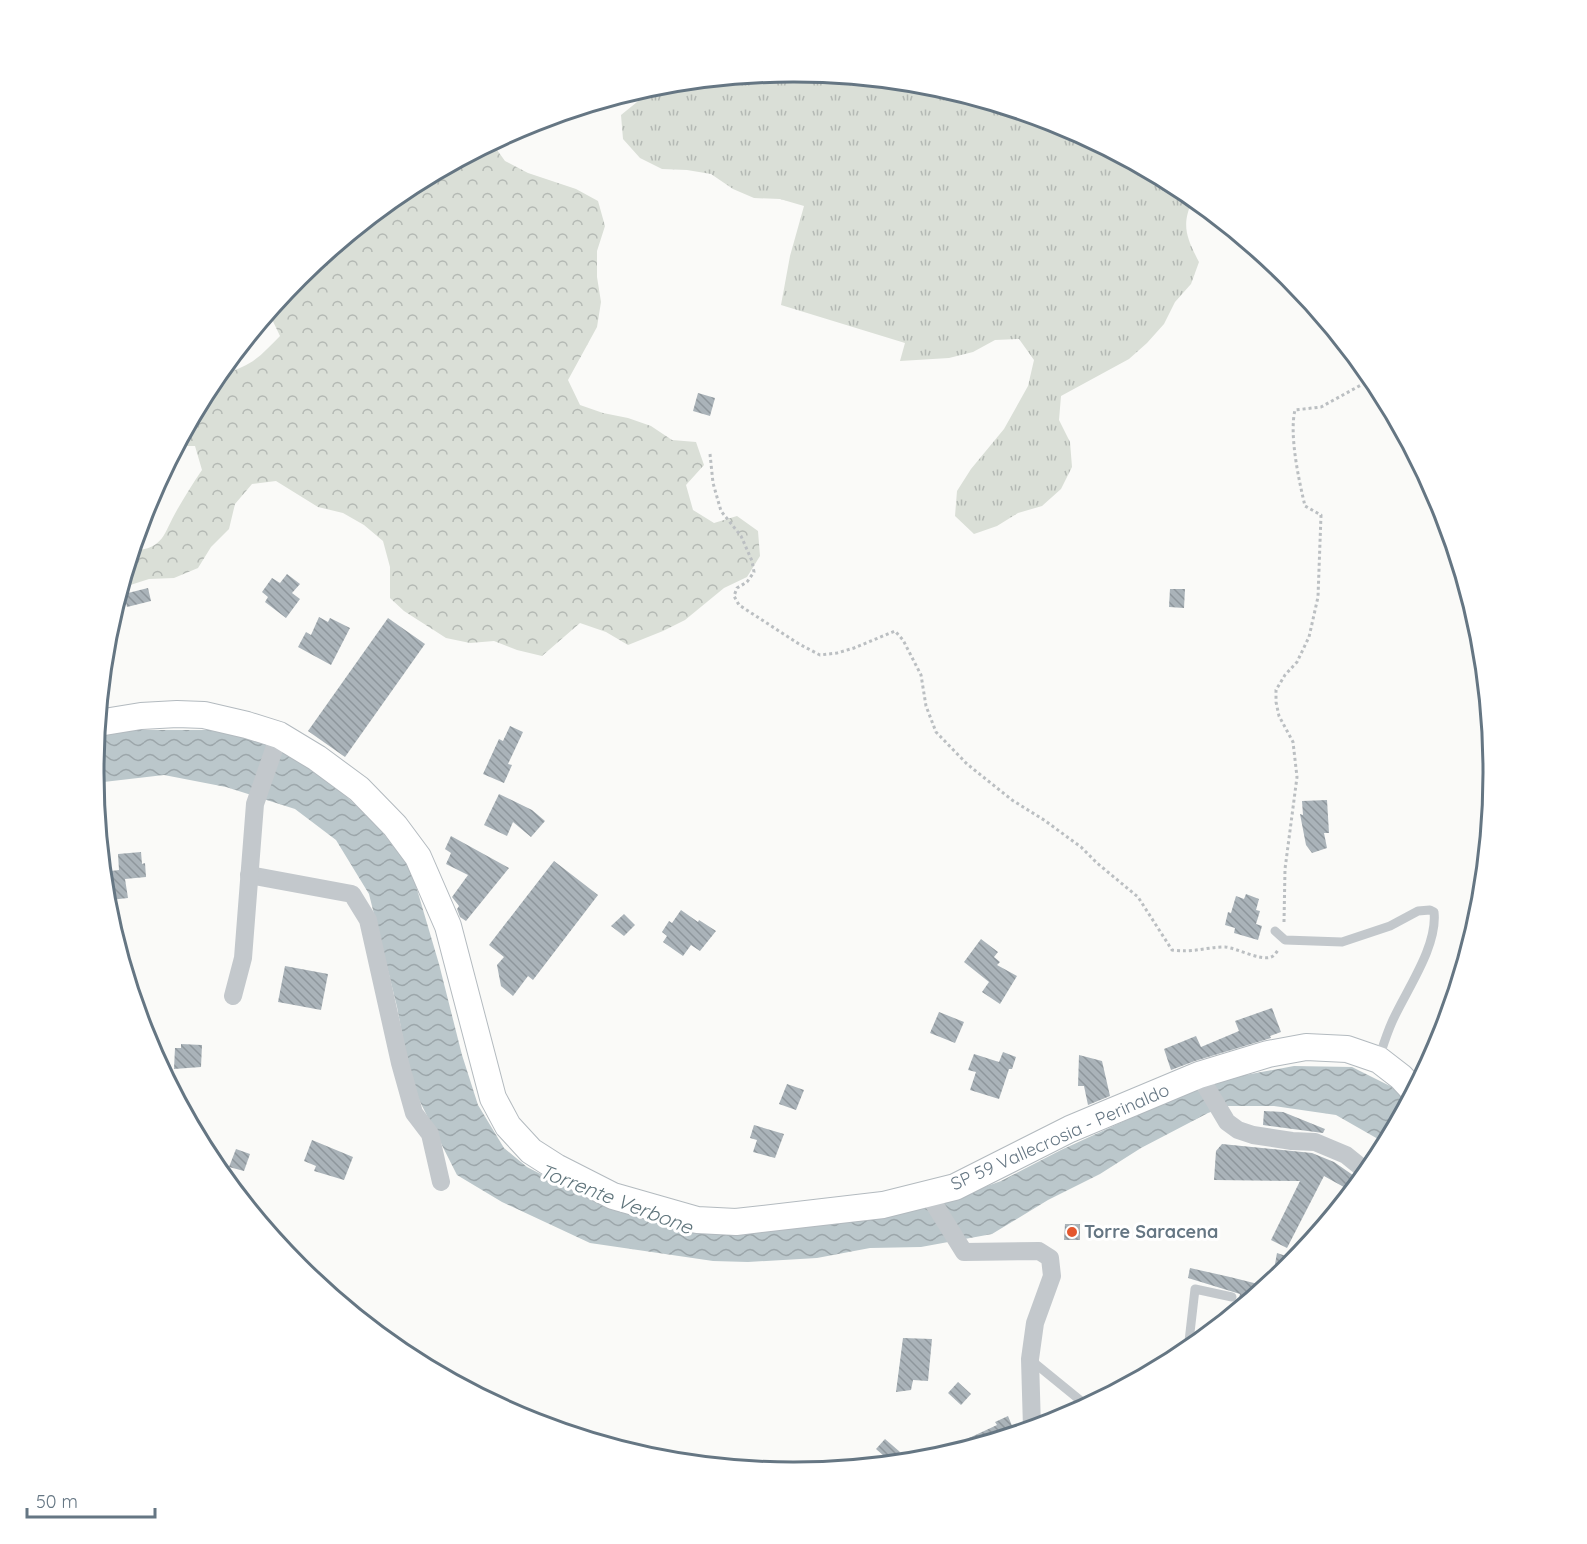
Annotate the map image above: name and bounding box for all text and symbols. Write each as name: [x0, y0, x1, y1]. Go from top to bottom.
street label: SP 59 Vallecrosia - Perinaldo: [947, 1078, 1173, 1195]
water label: Torrente Verbone: [536, 1158, 697, 1239]
place label: Torre Saracena: [1084, 1220, 1218, 1243]
marker: Torre Saracena: [1065, 1225, 1079, 1239]
scale bar: [27, 1481, 154, 1519]
text: 50 m: [36, 1490, 78, 1513]

